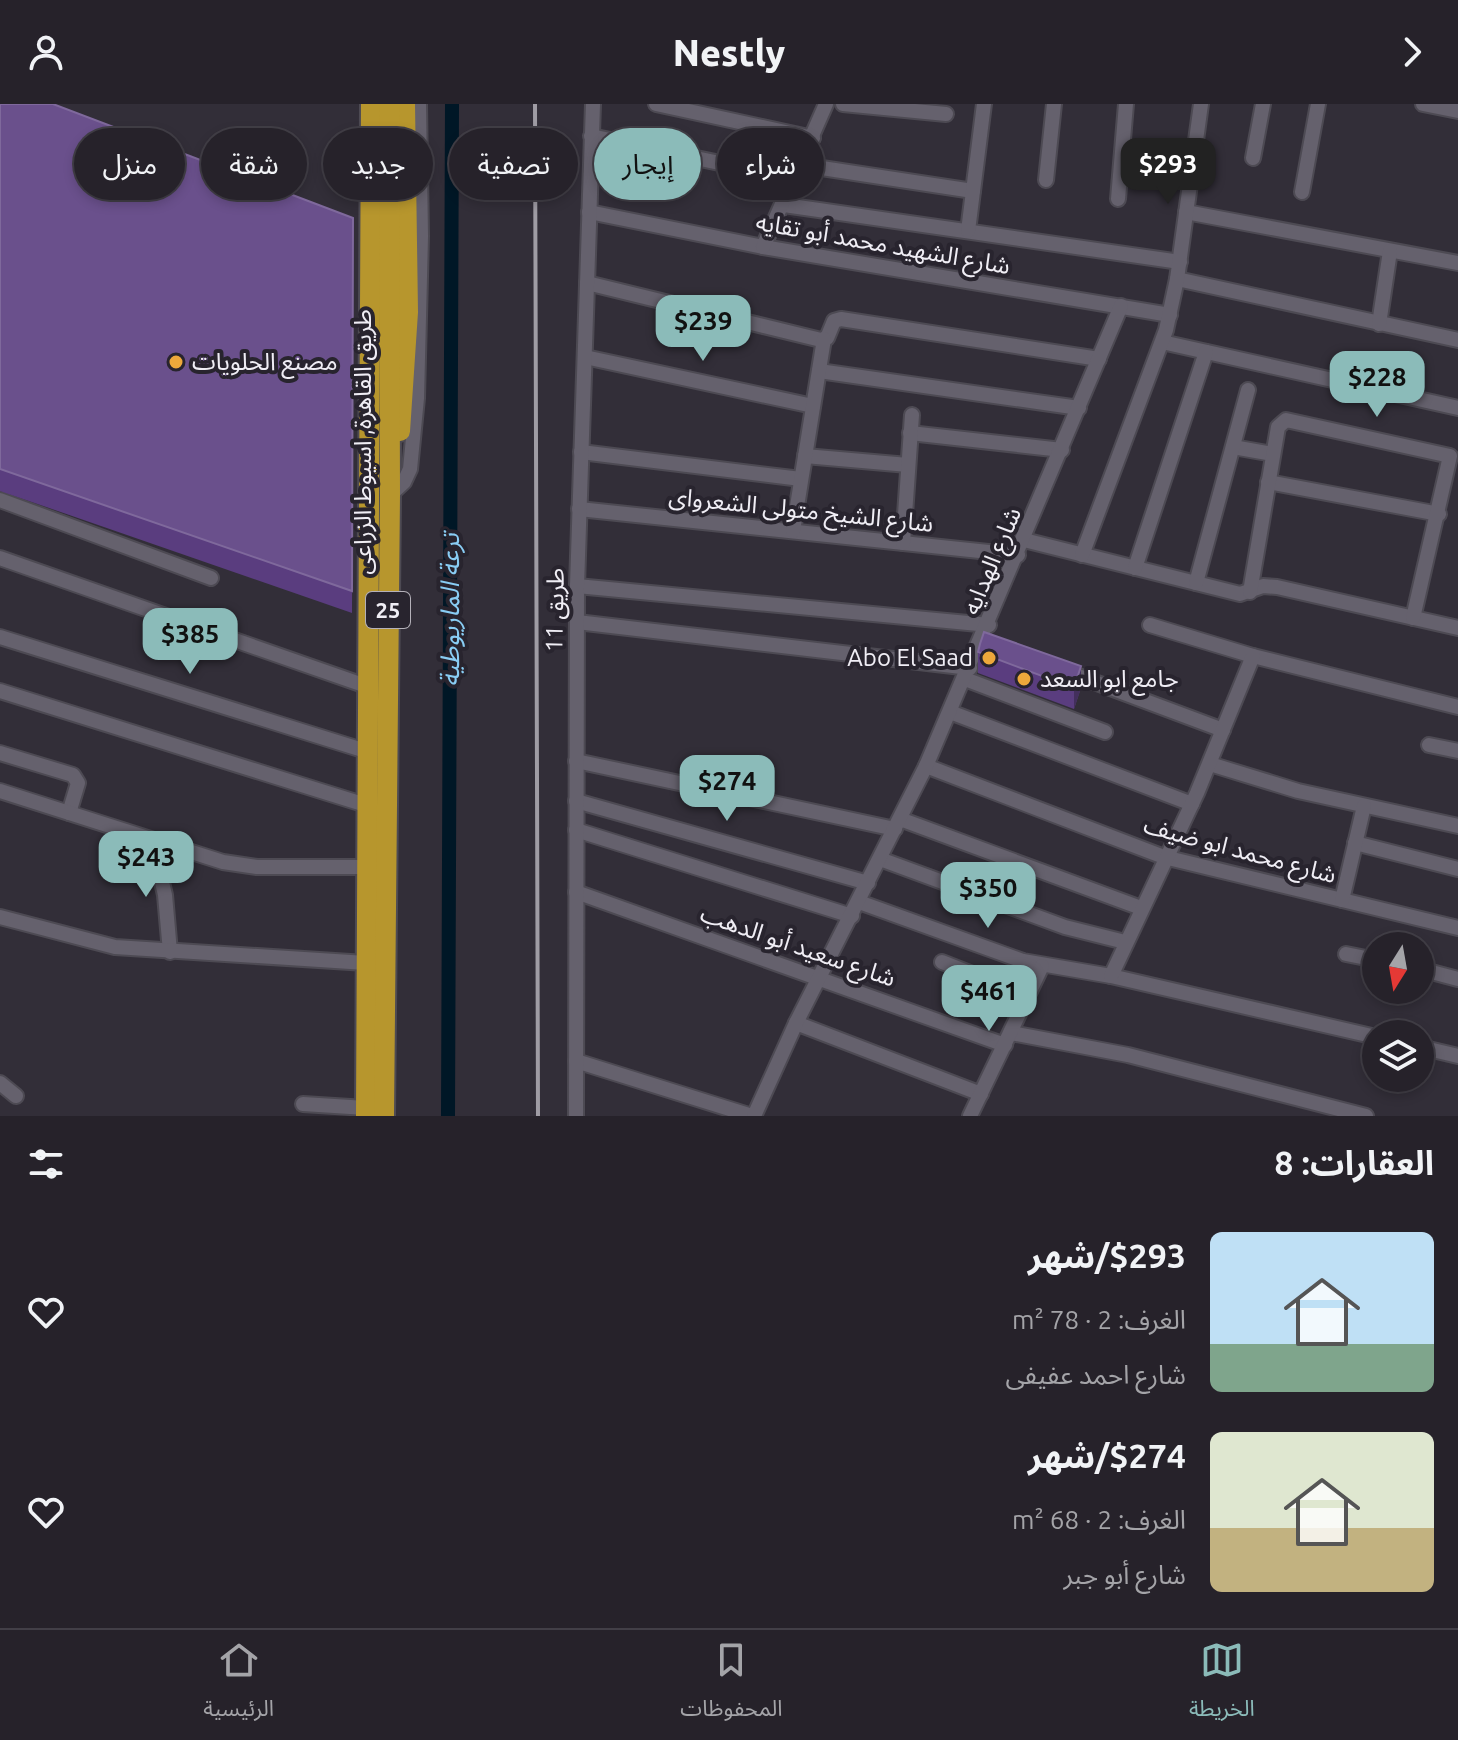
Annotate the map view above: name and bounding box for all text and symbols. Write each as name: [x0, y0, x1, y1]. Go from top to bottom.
icon: person: [24, 30, 68, 74]
icon: forward: [1390, 30, 1434, 74]
text: Nestly: [673, 32, 785, 73]
chip: منزل: [74, 128, 185, 200]
chip: شقة: [201, 128, 307, 200]
chip: جديد: [323, 128, 433, 200]
chip: تصفية: [449, 128, 578, 200]
chip: إيجار: [594, 128, 701, 200]
chip: شراء: [717, 128, 824, 200]
pin: $293: [1121, 138, 1215, 206]
text: $293: [1139, 149, 1197, 178]
street label: شارع الشهيد محمد أبو تقايه: [753, 206, 1013, 283]
pin: $239: [656, 295, 750, 363]
text: $239: [674, 306, 732, 335]
street label: طريق القاهرة, اسيوط الزراعى: [349, 309, 378, 575]
place label: مصنع الحلويات: [192, 348, 338, 379]
pin: $228: [1330, 351, 1424, 419]
marker: مصنع الحلويات: [167, 353, 185, 371]
text: $228: [1348, 362, 1406, 391]
street label: شارع الشيخ متولى الشعرواى: [667, 482, 935, 541]
street label: شارع الهدايه: [957, 503, 1030, 620]
water label: ترعة الماريوطية: [435, 530, 466, 687]
street label: طريق 11: [540, 568, 571, 652]
road number: 25: [366, 592, 410, 628]
pin: $385: [143, 608, 237, 676]
text: $385: [161, 619, 219, 648]
place label: Abo El Saad: [847, 644, 973, 671]
marker: Abo El Saad: [980, 649, 998, 667]
place label: جامع ابو السعد: [1040, 665, 1179, 696]
marker: جامع ابو السعد: [1015, 670, 1033, 688]
pin: $274: [680, 755, 774, 823]
text: $274: [698, 766, 756, 795]
street label: شارع محمد ابو ضيف: [1140, 811, 1339, 892]
pin: $243: [99, 831, 193, 899]
text: $243: [117, 842, 175, 871]
pin: $350: [941, 862, 1035, 930]
text: $350: [959, 873, 1017, 902]
street label: شارع سعيد أبو الدهب: [696, 898, 900, 995]
north arrow: [1362, 932, 1434, 1004]
map controls: [1362, 932, 1434, 1092]
pin: $461: [942, 965, 1036, 1033]
text: $461: [960, 976, 1018, 1005]
button: layers: [1362, 1020, 1434, 1092]
icon: filters: [24, 1142, 68, 1186]
text: العقارات: 8: [1274, 1143, 1434, 1181]
text: $293/شهر: [1028, 1236, 1186, 1274]
icon: home: [1274, 1264, 1370, 1360]
icon: heart: [24, 1290, 68, 1334]
text: الغرف: 2 · 78 m²: [1012, 1305, 1186, 1334]
text: شارع احمد عفيفى: [1005, 1360, 1186, 1389]
text: $274/شهر: [1028, 1436, 1186, 1474]
icon: home: [1274, 1464, 1370, 1560]
icon: heart: [24, 1490, 68, 1534]
text: الغرف: 2 · 68 m²: [1012, 1505, 1186, 1534]
text: شارع أبو جبر: [1064, 1560, 1186, 1589]
tab: الرئيسية: [203, 1638, 274, 1732]
tab: المحفوظات: [680, 1638, 782, 1732]
tab: الخريطة: [1189, 1638, 1255, 1732]

